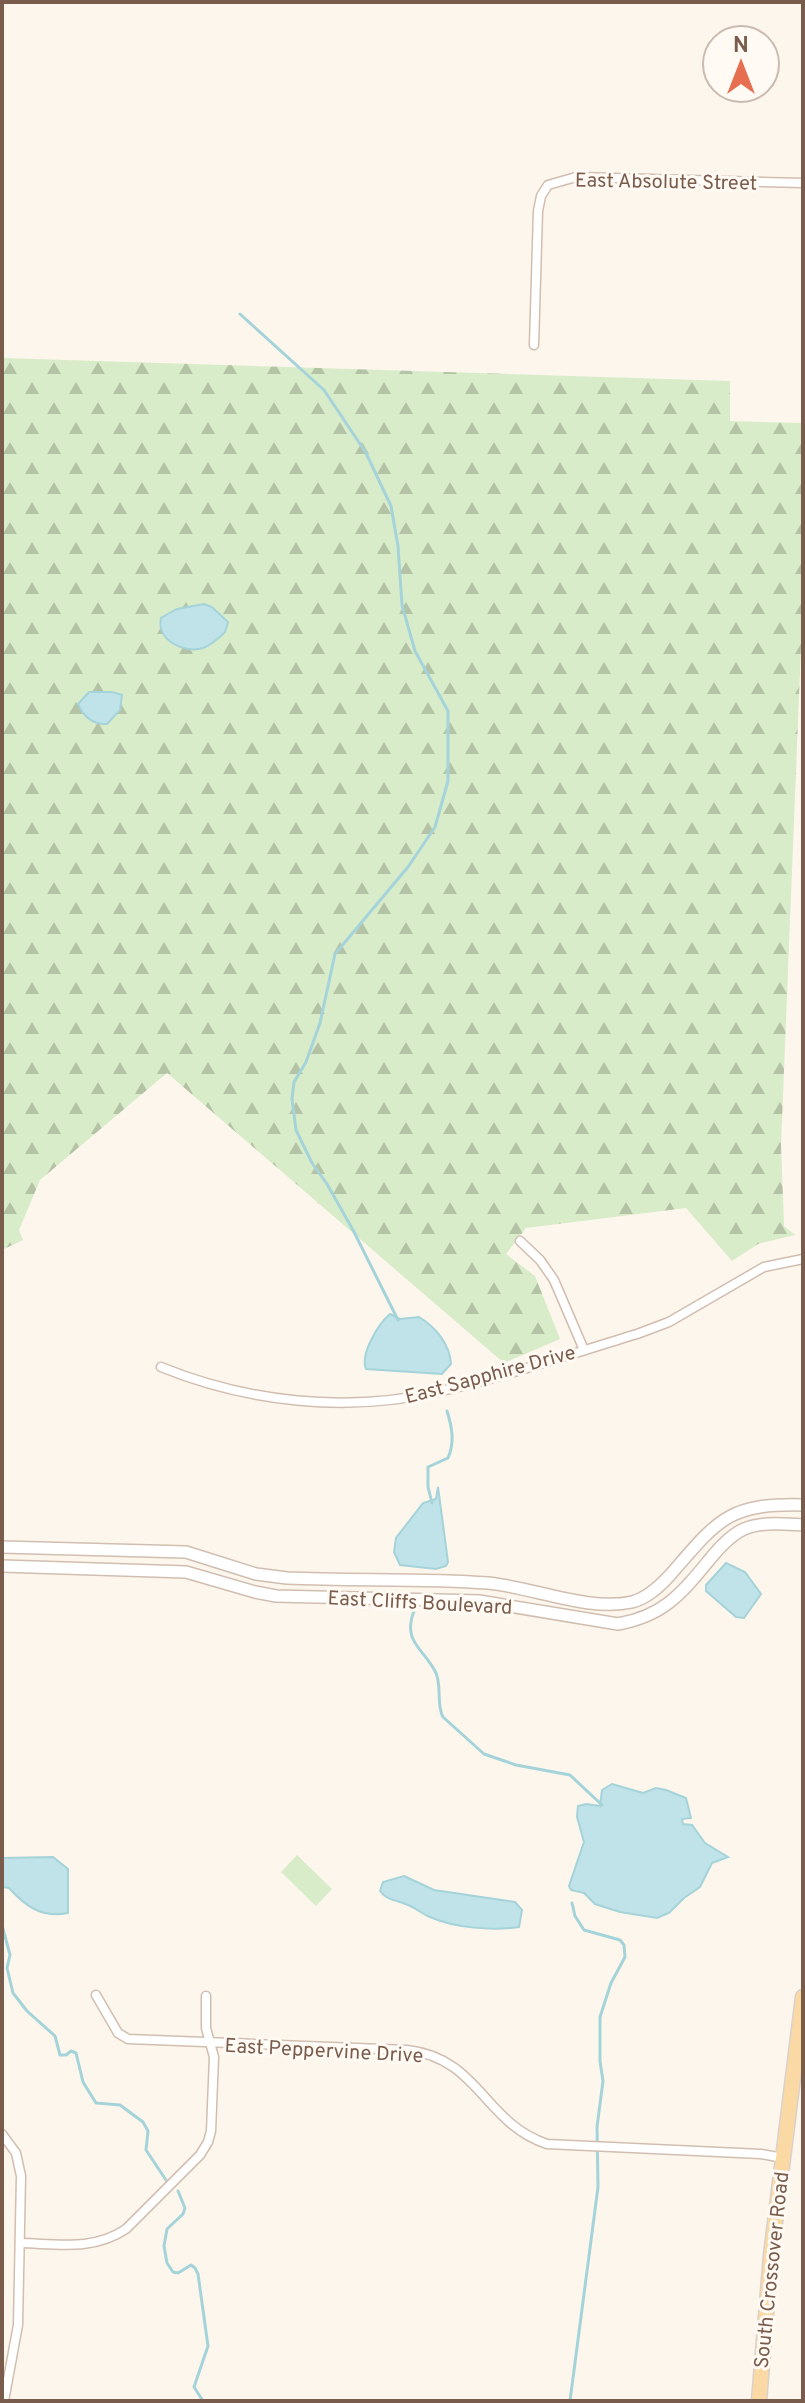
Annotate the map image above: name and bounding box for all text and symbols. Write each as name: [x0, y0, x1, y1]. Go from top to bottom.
north arrow: [701, 24, 781, 104]
text: N: [733, 33, 749, 60]
street label: East Absolute Street: [575, 168, 757, 198]
street label: East Sapphire Drive: [402, 1341, 579, 1411]
street label: East Cliffs Boulevard: [327, 1586, 513, 1622]
street label: East Peppervine Drive: [224, 2034, 424, 2070]
street label: South Crossover Road: [750, 2170, 796, 2370]

